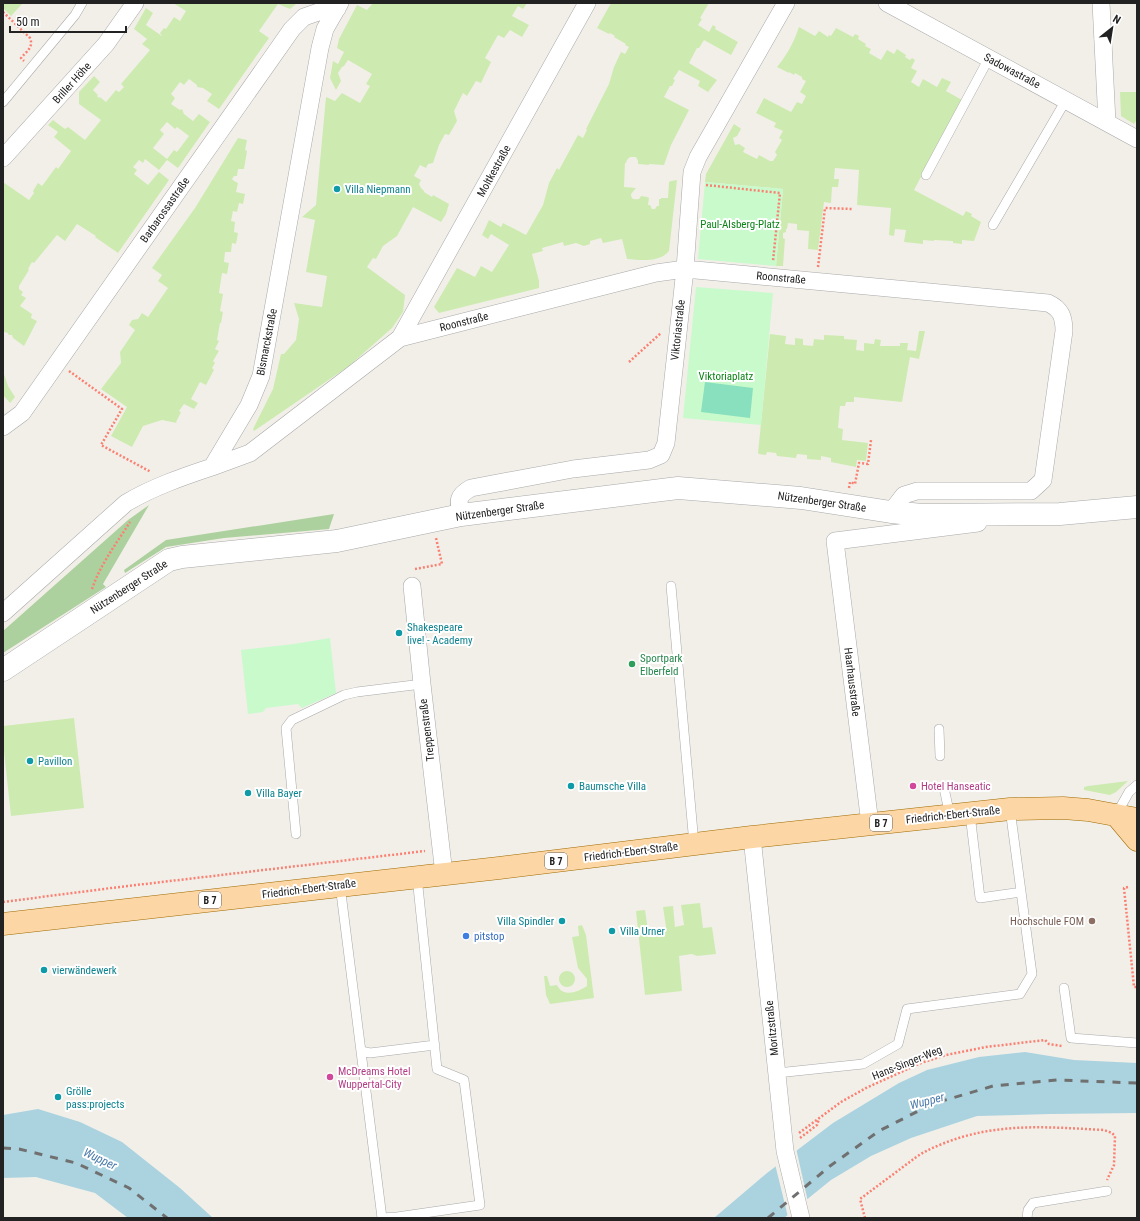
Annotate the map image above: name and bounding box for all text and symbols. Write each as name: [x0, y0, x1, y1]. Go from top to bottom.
scale bar: [10, 8, 126, 34]
north arrow: [1092, 8, 1132, 48]
text: N: [1111, 12, 1123, 27]
text: 50 m: [16, 15, 40, 29]
street label: Sadowastraße: [982, 51, 1042, 91]
street label: Briller Höhe: [50, 60, 94, 106]
street label: Moltkestraße: [474, 143, 514, 199]
street label: Barbarossastraße: [138, 175, 192, 245]
place label: Villa Niepmann: [345, 183, 411, 196]
marker: Villa Niepmann: [332, 184, 342, 194]
park label: Paul-Alsberg-Platz: [700, 218, 780, 231]
street label: Roonstraße: [756, 269, 806, 287]
street label: Viktoriastraße: [668, 299, 688, 361]
street label: Bismarckstraße: [254, 307, 280, 377]
street label: Roonstraße: [438, 310, 490, 334]
park label: Viktoriaplatz: [699, 370, 754, 383]
street label: Nützenberger Straße: [777, 489, 867, 515]
street label: Nützenberger Straße: [455, 498, 545, 524]
street label: Nützenberger Straße: [88, 557, 170, 617]
place label: Shakespeare live! - Academy: [407, 621, 473, 647]
marker: Shakespeare live! - Academy: [394, 628, 404, 638]
street label: Haarhausstraße: [841, 647, 863, 717]
place label: Sportpark Elberfeld: [640, 652, 683, 678]
marker: Sportpark Elberfeld: [627, 659, 637, 669]
street label: Treppenstraße: [417, 698, 437, 762]
place label: Pavillon: [38, 755, 72, 768]
marker: Pavillon: [25, 756, 35, 766]
place label: Baumsche Villa: [579, 780, 646, 793]
place label: Hotel Hanseatic: [921, 780, 991, 793]
marker: Baumsche Villa: [566, 781, 576, 791]
marker: Hotel Hanseatic: [908, 781, 918, 791]
place label: Villa Bayer: [256, 787, 302, 800]
marker: Villa Bayer: [243, 788, 253, 798]
street label: Friedrich-Ebert-Straße: [905, 804, 1001, 826]
road number: B 7: [870, 815, 892, 831]
street label: Friedrich-Ebert-Straße: [583, 840, 679, 864]
road number: B 7: [545, 853, 567, 869]
street label: Friedrich-Ebert-Straße: [261, 877, 357, 901]
road number: B 7: [199, 892, 221, 908]
place label: Villa Spindler: [497, 915, 555, 928]
place label: Hochschule FOM: [1010, 915, 1084, 928]
marker: Villa Spindler: [557, 916, 567, 926]
marker: Hochschule FOM: [1087, 916, 1097, 926]
place label: Villa Urner: [620, 925, 666, 938]
marker: Villa Urner: [607, 926, 617, 936]
place label: pitstop: [474, 930, 504, 943]
marker: pitstop: [461, 931, 471, 941]
place label: vierwändewerk: [52, 964, 117, 977]
marker: vierwändewerk: [39, 965, 49, 975]
street label: Moritzstraße: [763, 1000, 781, 1056]
street label: Hans-Singer-Weg: [870, 1043, 944, 1083]
place label: McDreams Hotel Wuppertal-City: [338, 1065, 410, 1091]
marker: McDreams Hotel Wuppertal-City: [325, 1072, 335, 1082]
place label: Grölle pass:projects: [66, 1085, 124, 1111]
water label: Wupper: [908, 1090, 946, 1112]
marker: Grölle pass:projects: [53, 1092, 63, 1102]
water label: Wupper: [81, 1145, 119, 1173]

